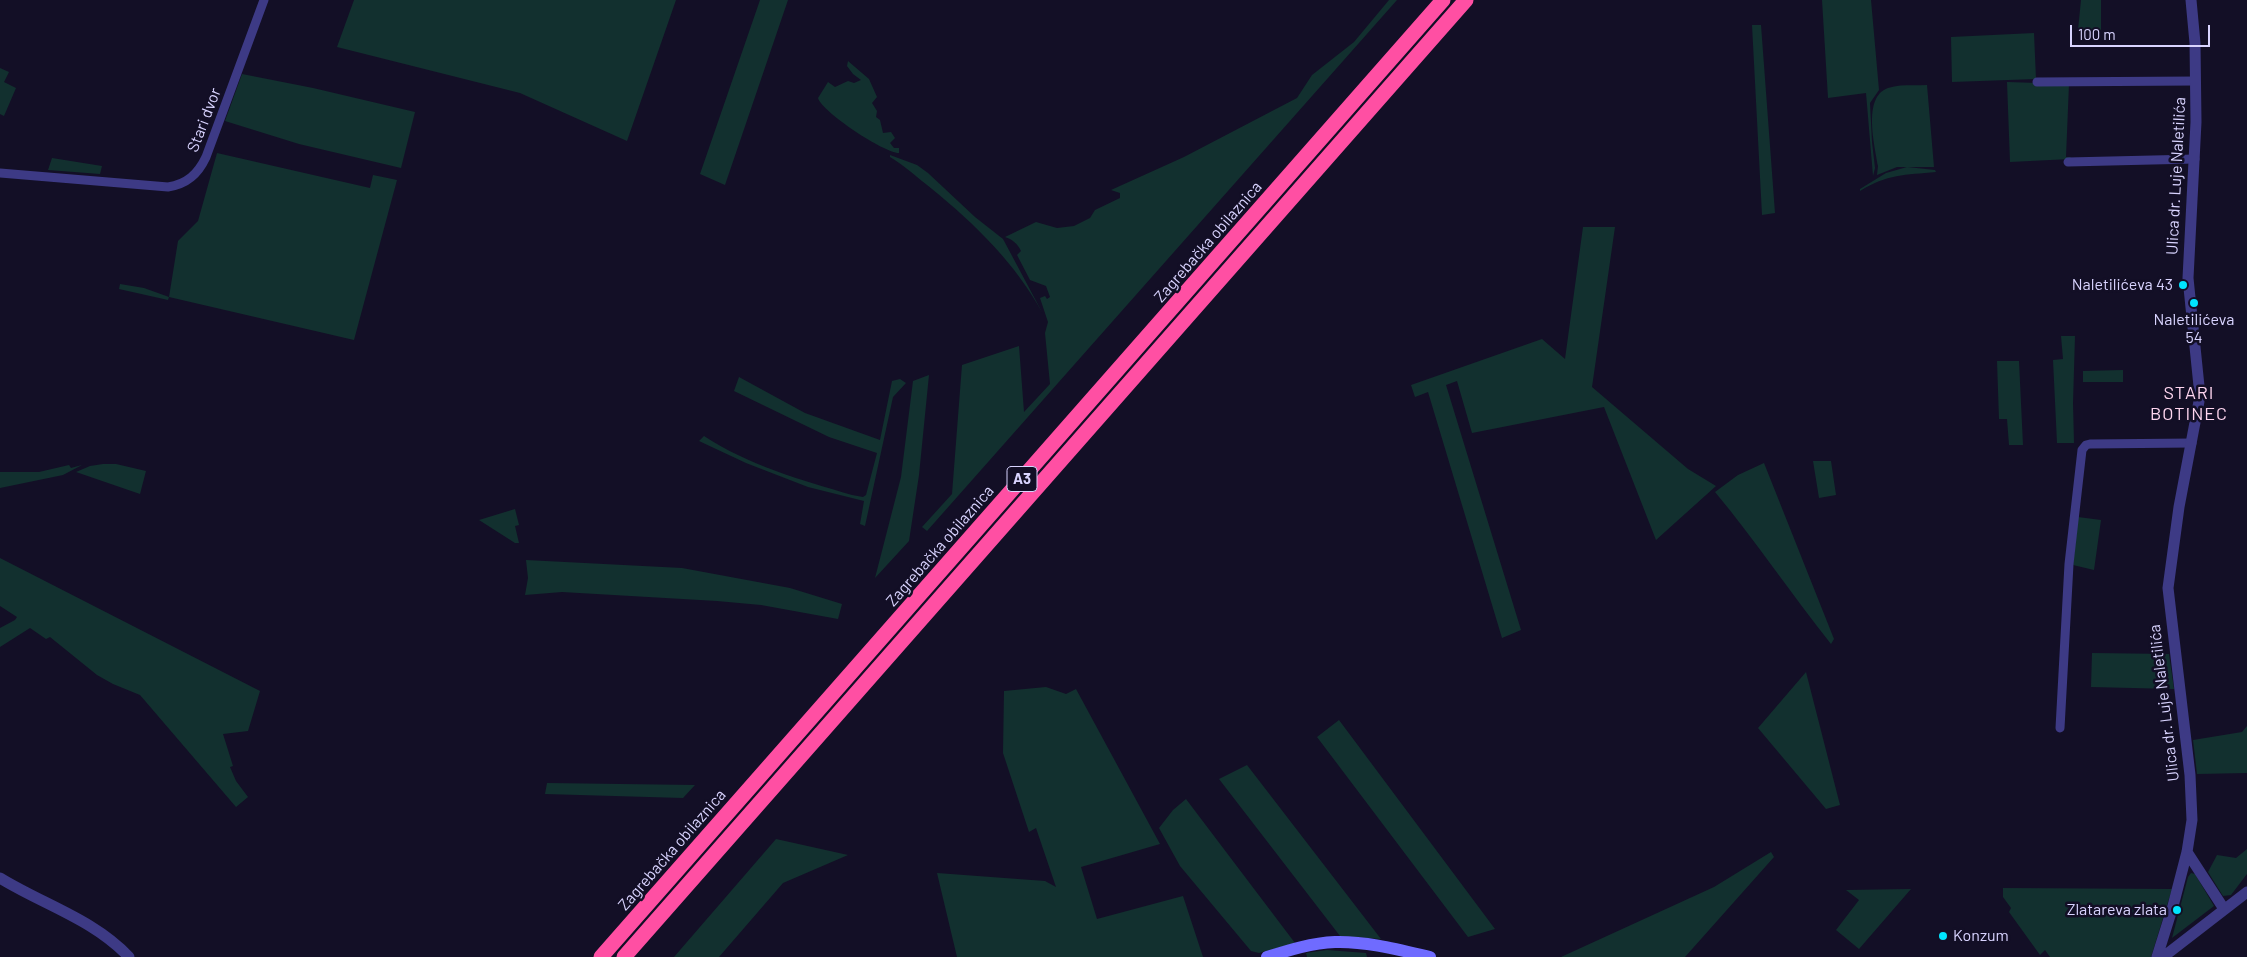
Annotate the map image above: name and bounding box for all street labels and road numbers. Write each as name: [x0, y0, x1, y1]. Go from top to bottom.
street label: Stari dvor: [183, 85, 225, 155]
street label: Ulica dr. Luje Naletilića: [2162, 97, 2190, 255]
street label: Zagrebačka obilaznica: [1150, 178, 1266, 306]
road number: A3: [1007, 466, 1037, 492]
street label: Zagrebačka obilaznica: [882, 482, 998, 610]
street label: Ulica dr. Luje Naletilića: [2145, 623, 2183, 783]
street label: Zagrebačka obilaznica: [614, 786, 730, 914]

